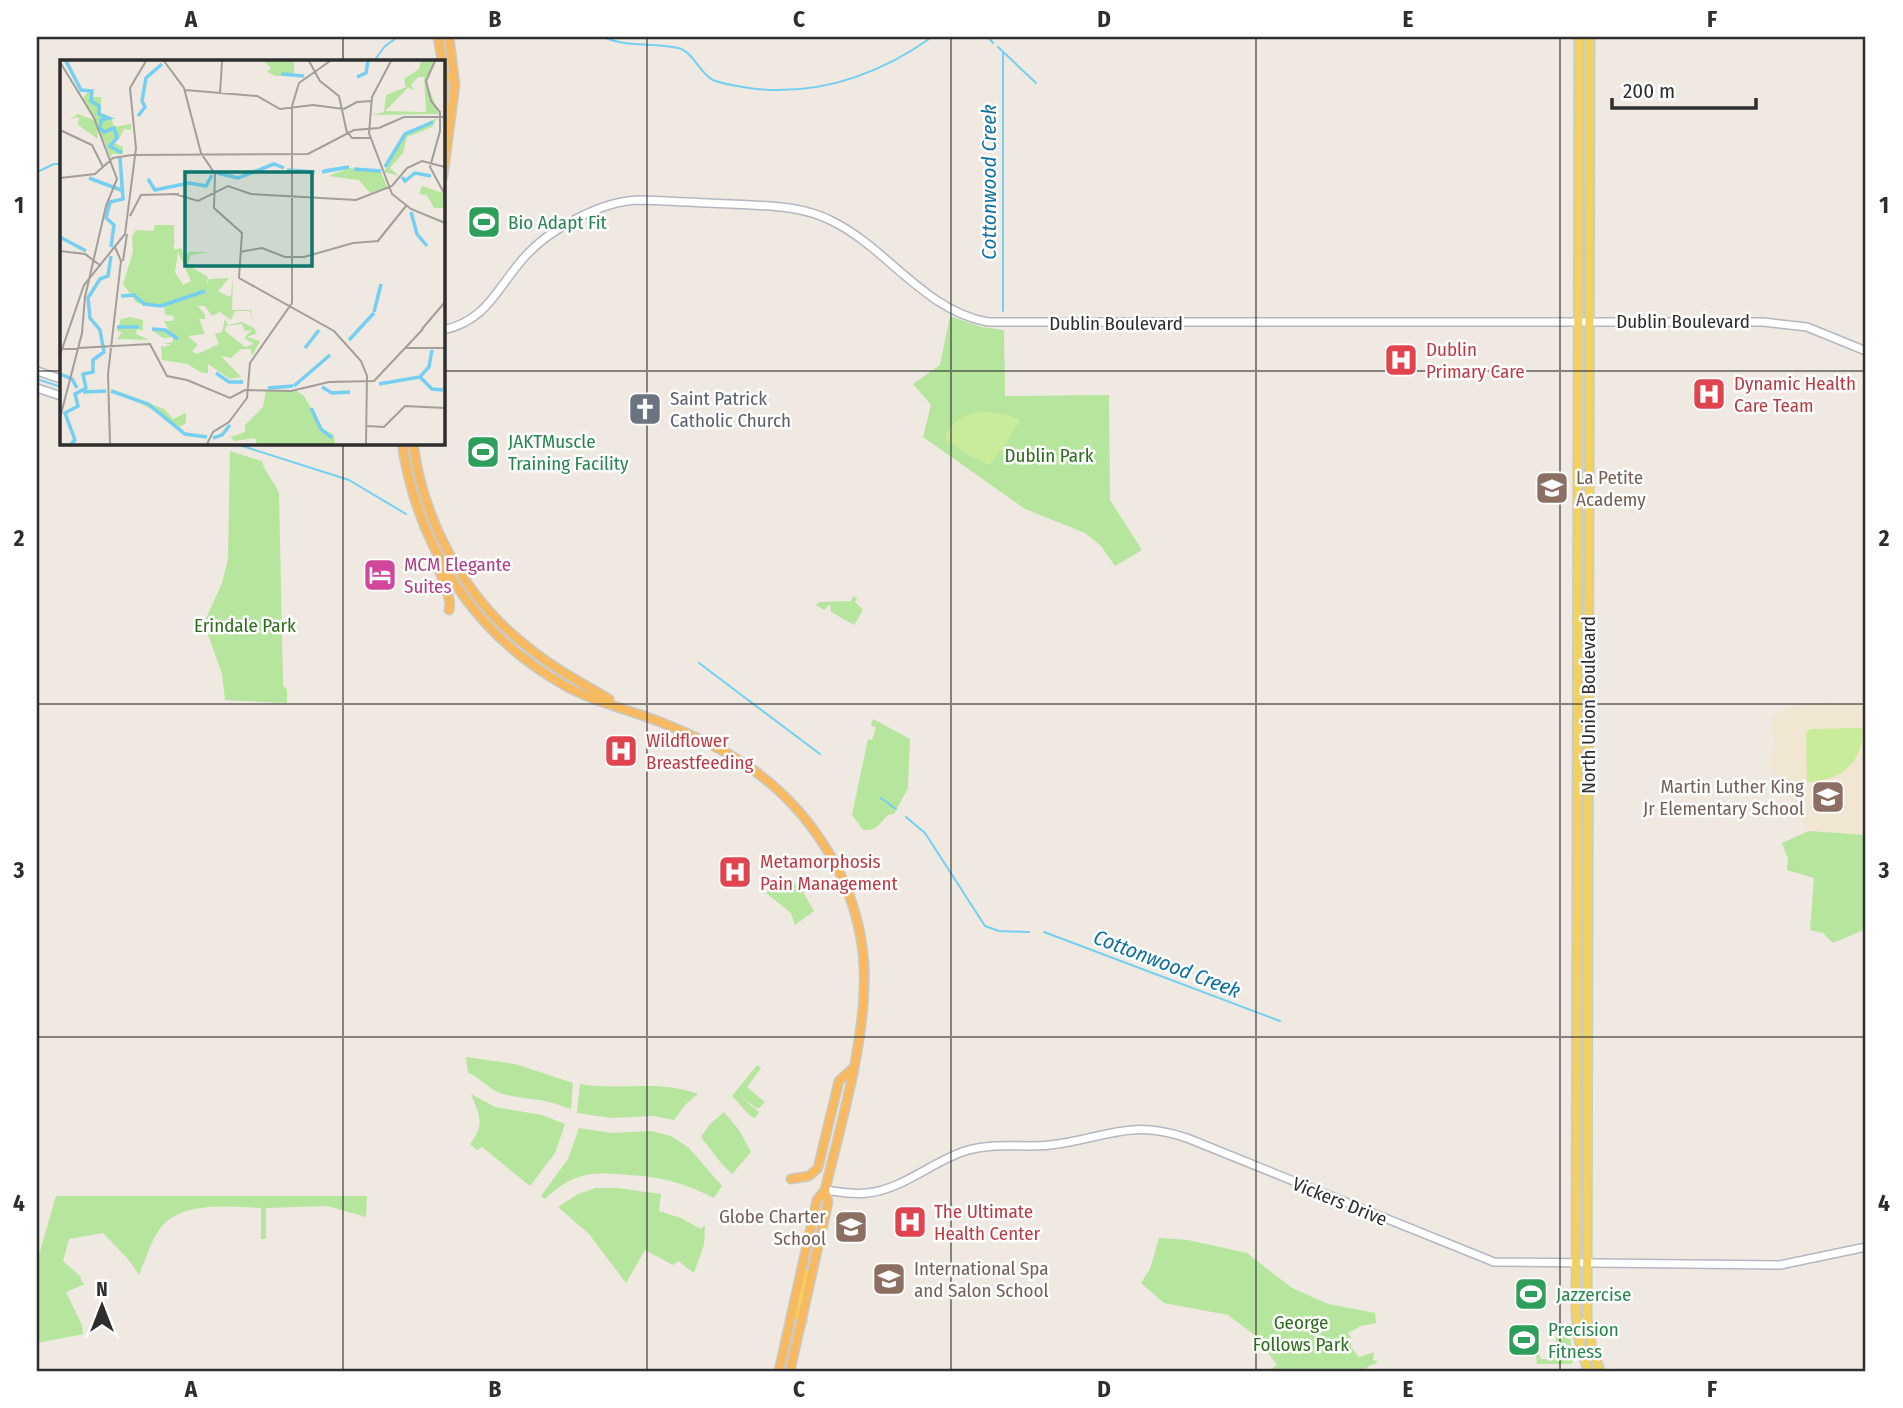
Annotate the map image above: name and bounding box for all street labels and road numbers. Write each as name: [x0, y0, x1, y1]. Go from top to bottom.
street label: Dublin Boulevard: [1616, 310, 1750, 333]
street label: Dublin Boulevard: [1049, 312, 1183, 335]
street label: North Union Boulevard: [1577, 616, 1600, 794]
street label: Vickers Drive: [1289, 1172, 1390, 1231]

